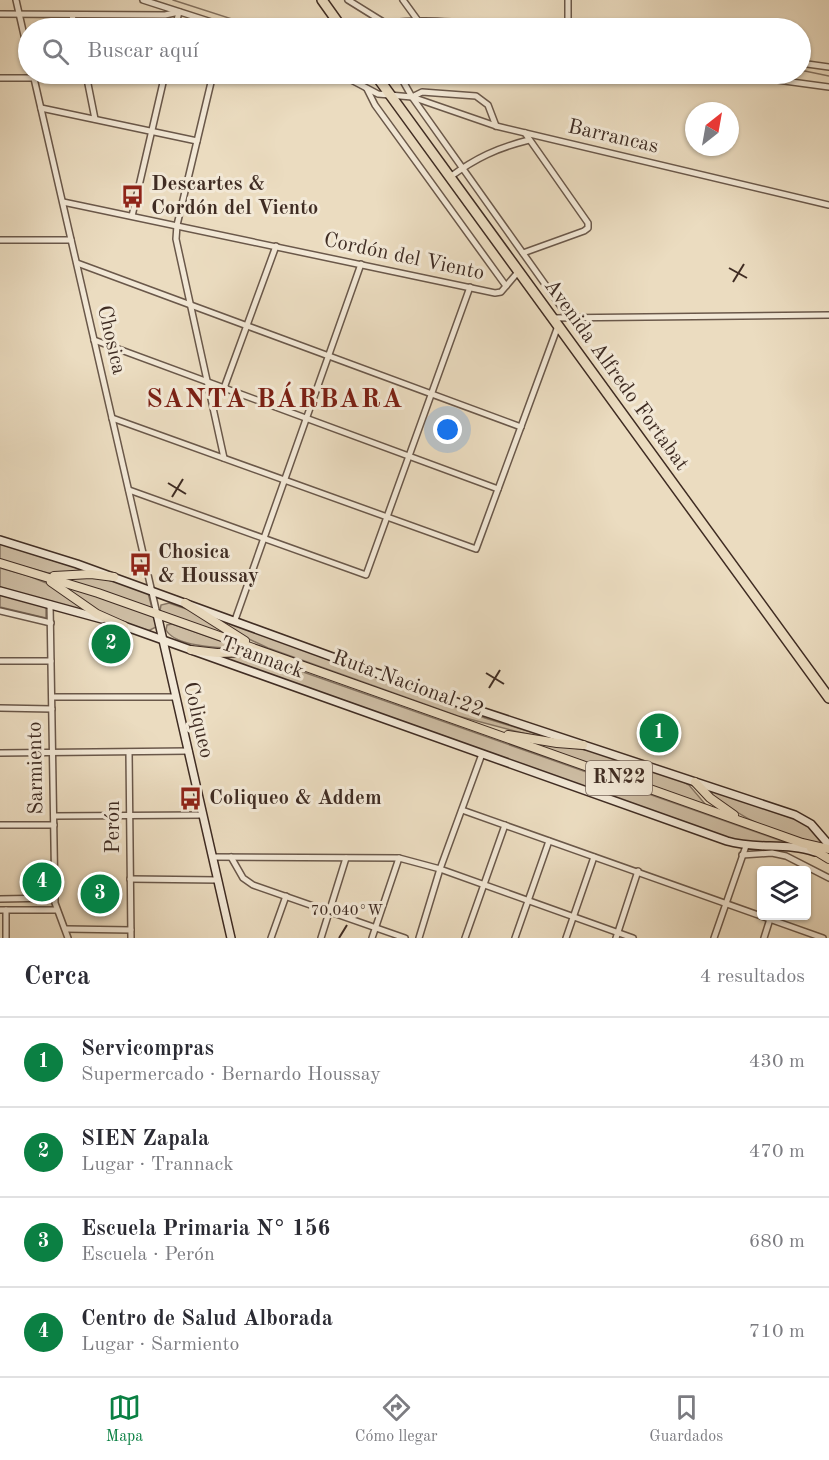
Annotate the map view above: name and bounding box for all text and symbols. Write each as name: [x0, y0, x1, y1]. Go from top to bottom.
search box: [18, 18, 811, 84]
icon: search: [39, 35, 72, 68]
text: Buscar aquí: [87, 40, 199, 62]
north arrow: [685, 102, 739, 156]
street label: Barrancas: [566, 116, 660, 158]
place label: Descartes & Cordón del Viento: [151, 174, 318, 219]
bus stop icon: Descartes & Cordón del Viento: [120, 183, 146, 209]
street label: Cordón del Viento: [322, 230, 486, 284]
street label: Avenida Alfredo Fortabat: [540, 275, 692, 475]
street label: Chosica: [93, 303, 129, 377]
district label: SANTA BÁRBARA: [146, 381, 404, 413]
your location: [433, 415, 462, 444]
place label: Chosica & Houssay: [158, 542, 259, 587]
bus stop icon: Chosica & Houssay: [127, 551, 153, 577]
pin: 2: [92, 622, 130, 666]
street label: Trannack: [217, 633, 307, 683]
street label: Ruta Nacional 22: [330, 647, 486, 721]
street label: Coliqueo: [179, 680, 217, 760]
pin: 1: [640, 710, 678, 756]
street label: Sarmiento: [25, 721, 47, 815]
road number: RN22: [586, 761, 652, 795]
bus stop icon: Coliqueo & Addem: [178, 785, 204, 811]
place label: Coliqueo & Addem: [209, 788, 382, 809]
street label: Perón: [103, 800, 124, 854]
pin: 4: [22, 860, 62, 904]
map controls: [757, 866, 811, 920]
button: layers: [757, 866, 811, 920]
pin: 3: [80, 872, 120, 916]
text: 70.040°W: [311, 904, 383, 919]
text: Cerca: [24, 964, 90, 990]
text: 4 resultados: [700, 967, 805, 987]
text: Servicompras: [81, 1038, 214, 1060]
text: 1: [38, 1052, 49, 1072]
text: 430 m: [749, 1052, 805, 1072]
text: Supermercado · Bernardo Houssay: [81, 1065, 381, 1085]
text: SIEN Zapala: [81, 1128, 209, 1150]
text: 2: [38, 1142, 49, 1162]
text: 470 m: [749, 1142, 805, 1162]
text: Lugar · Trannack: [81, 1155, 234, 1175]
text: Escuela Primaria N° 156: [81, 1218, 330, 1240]
text: 3: [38, 1232, 49, 1252]
text: 680 m: [749, 1232, 805, 1252]
text: Escuela · Perón: [81, 1245, 215, 1265]
text: Centro de Salud Alborada: [81, 1308, 333, 1330]
text: 4: [38, 1322, 49, 1342]
text: 710 m: [749, 1322, 805, 1342]
text: Lugar · Sarmiento: [81, 1335, 239, 1355]
tab: Mapa: [106, 1391, 143, 1447]
tab: Cómo llegar: [355, 1391, 438, 1447]
tab: Guardados: [649, 1391, 723, 1447]

